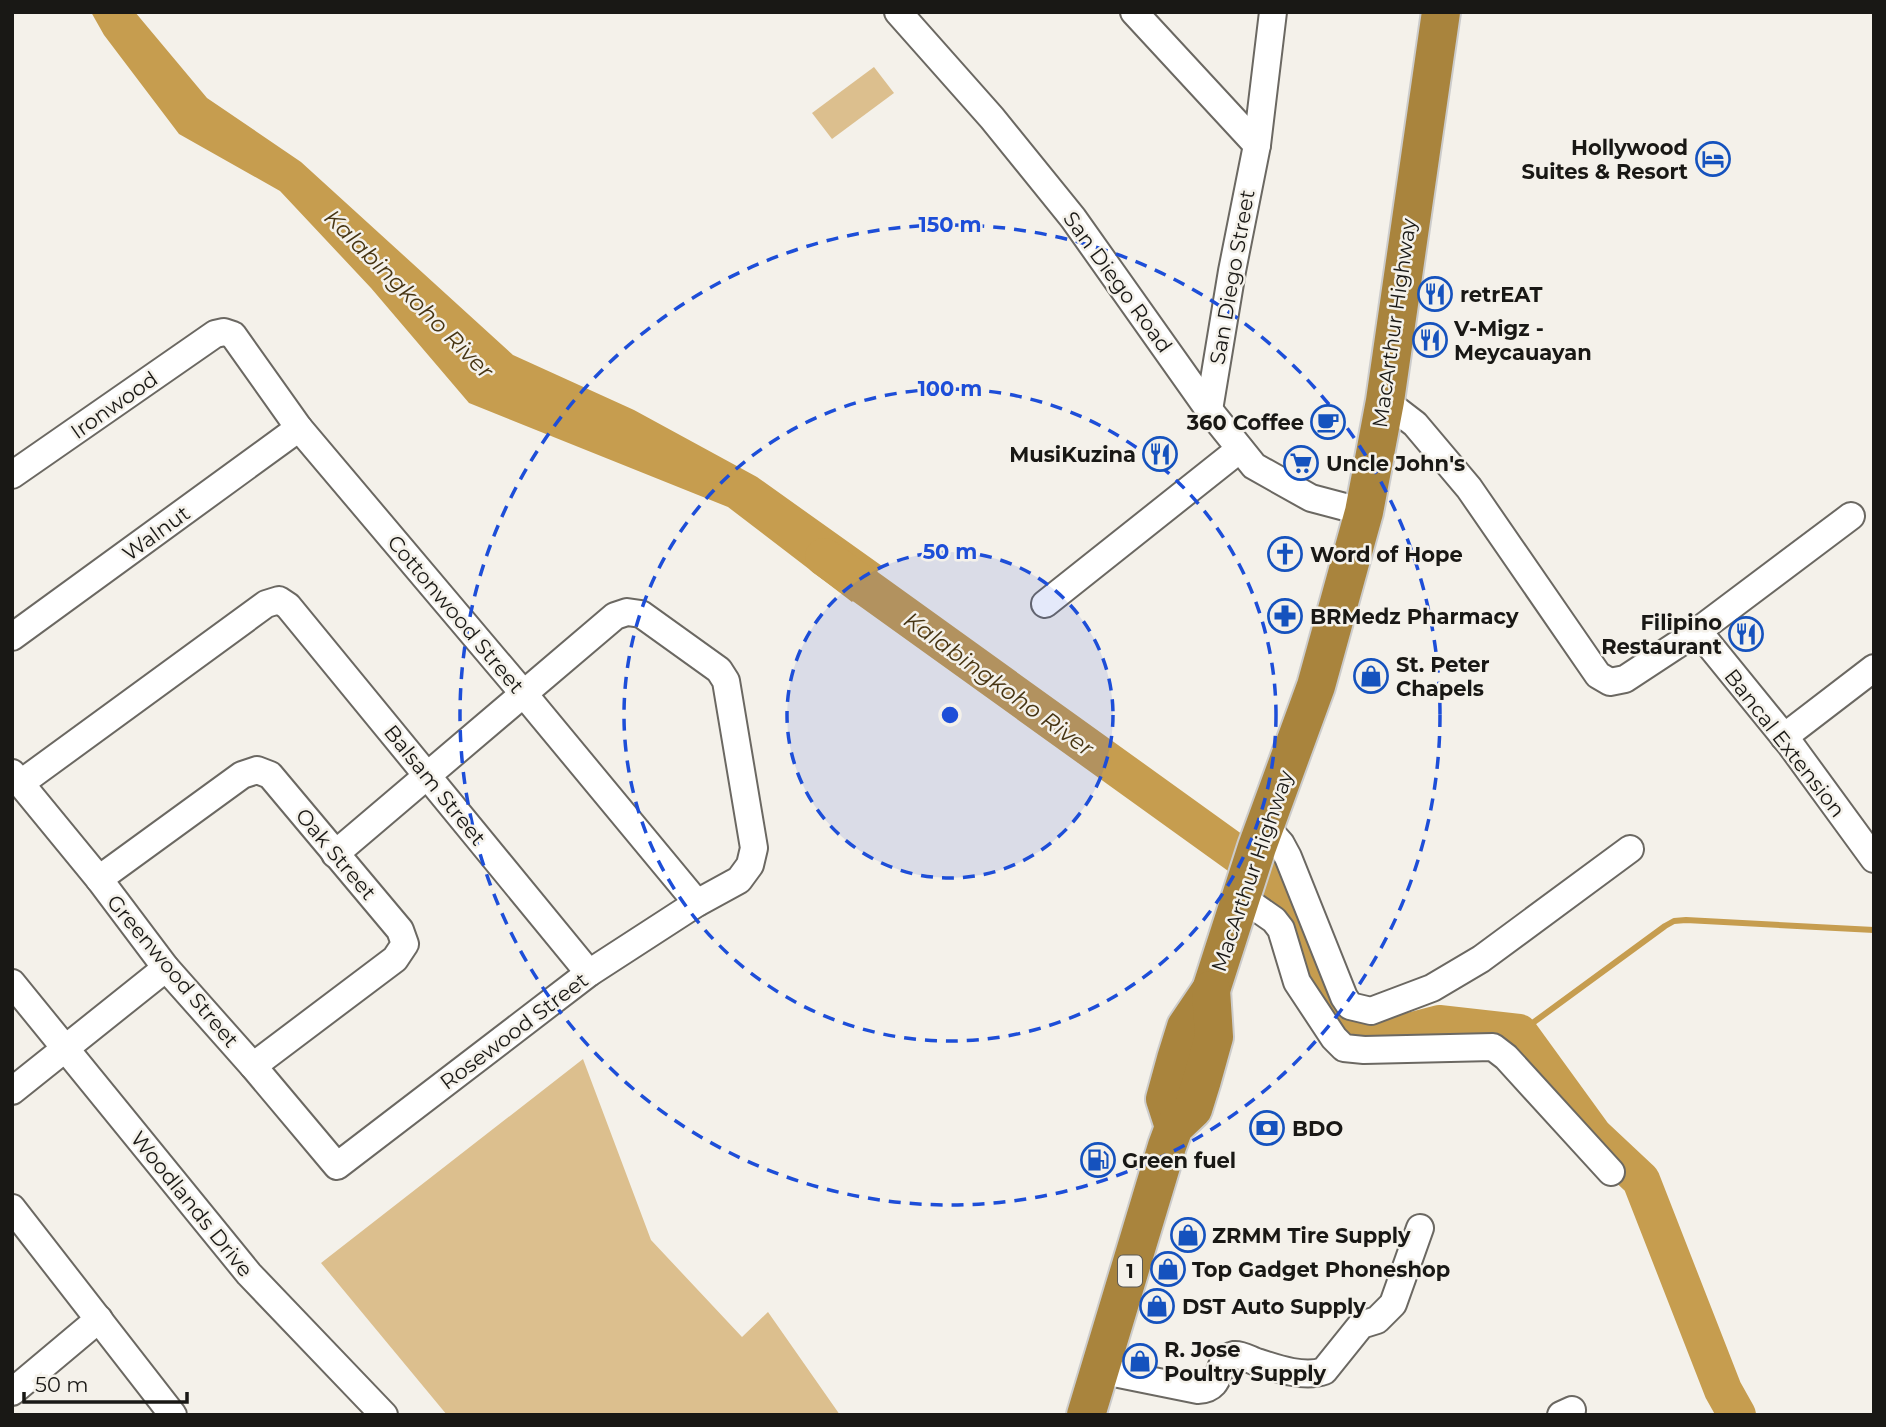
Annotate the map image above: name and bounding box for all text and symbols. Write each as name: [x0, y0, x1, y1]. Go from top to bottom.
place label: Hollywood Suites & Resort: [1521, 135, 1688, 184]
hotel icon: Hollywood Suites & Resort: [1694, 140, 1732, 178]
street label: San Diego Street: [1204, 188, 1260, 366]
water label: Kalabingkoho River: [319, 204, 500, 385]
street label: San Diego Road: [1058, 206, 1178, 358]
text: 150 m: [919, 212, 981, 237]
street label: MacArthur Highway: [1367, 216, 1421, 429]
restaurant icon: retrEAT: [1416, 275, 1454, 313]
place label: retrEAT: [1460, 282, 1543, 307]
place label: V-Migz - Meycauayan: [1453, 316, 1592, 365]
restaurant icon: V-Migz - Meycauayan: [1411, 321, 1449, 359]
street label: Ironwood: [66, 366, 162, 444]
text: 100 m: [918, 376, 982, 401]
cafe icon: 360 Coffee: [1309, 403, 1347, 441]
place label: 360 Coffee: [1186, 410, 1304, 435]
restaurant icon: MusiKuzina: [1141, 435, 1179, 473]
place label: MusiKuzina: [1009, 442, 1136, 467]
supermarket icon: Uncle John's: [1282, 444, 1320, 482]
place label: Uncle John's: [1326, 451, 1465, 476]
street label: Walnut: [117, 500, 195, 566]
street label: Cottonwood Street: [383, 530, 529, 698]
church icon: Word of Hope: [1266, 535, 1304, 573]
text: 50 m: [923, 539, 977, 564]
place label: Word of Hope: [1310, 542, 1463, 567]
pharmacy icon: BRMedz Pharmacy: [1266, 597, 1304, 635]
place label: BRMedz Pharmacy: [1310, 604, 1519, 629]
water label: Kalabingkoho River: [899, 606, 1100, 763]
place label: Filipino Restaurant: [1601, 610, 1722, 659]
restaurant icon: Filipino Restaurant: [1727, 615, 1765, 653]
place label: St. Peter Chapels: [1396, 652, 1490, 701]
shop icon: St. Peter Chapels: [1352, 657, 1390, 695]
street label: Bancal Extension: [1719, 664, 1851, 822]
centre of rings: [938, 703, 962, 727]
street label: Balsam Street: [379, 720, 491, 850]
street label: MacArthur Highway: [1206, 766, 1298, 975]
street label: Oak Street: [291, 803, 381, 905]
street label: Greenwood Street: [102, 890, 244, 1052]
street label: Rosewood Street: [435, 967, 593, 1095]
bank icon: BDO: [1248, 1109, 1286, 1147]
place label: BDO: [1292, 1116, 1343, 1141]
street label: Woodlands Drive: [126, 1126, 258, 1282]
fuel station icon: Green fuel: [1079, 1141, 1117, 1179]
place label: Green fuel: [1122, 1148, 1236, 1173]
shop icon: ZRMM Tire Supply: [1169, 1216, 1207, 1254]
place label: ZRMM Tire Supply: [1212, 1223, 1411, 1248]
shop icon: Top Gadget Phoneshop: [1149, 1250, 1187, 1288]
road number: 1: [1118, 1256, 1142, 1287]
place label: Top Gadget Phoneshop: [1192, 1257, 1450, 1282]
shop icon: DST Auto Supply: [1138, 1287, 1176, 1325]
place label: DST Auto Supply: [1182, 1294, 1366, 1319]
place label: R. Jose Poultry Supply: [1164, 1337, 1326, 1386]
shop icon: R. Jose Poultry Supply: [1121, 1342, 1159, 1380]
scale bar: [24, 1360, 187, 1404]
text: 50 m: [35, 1372, 89, 1397]

